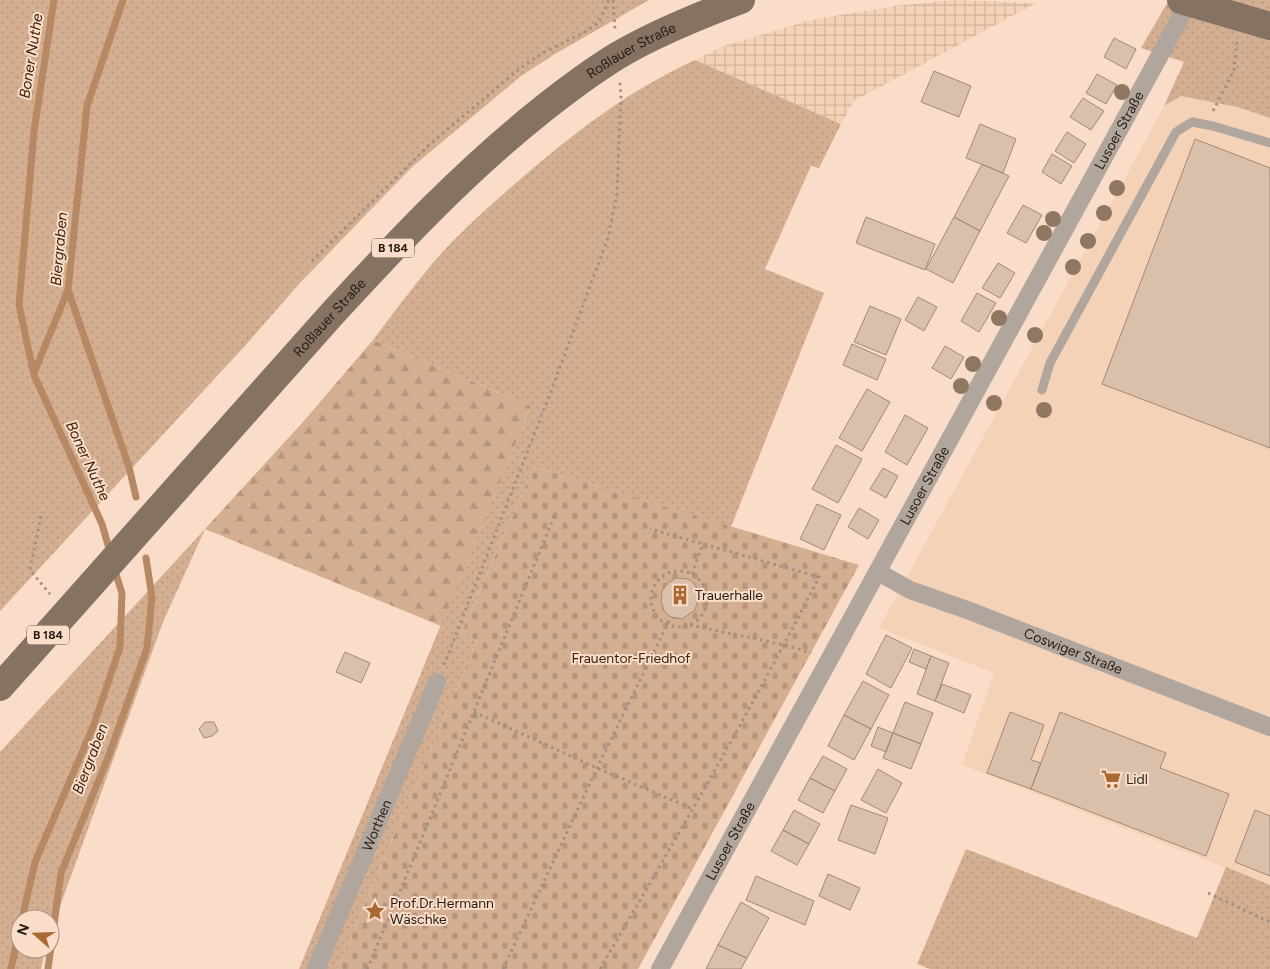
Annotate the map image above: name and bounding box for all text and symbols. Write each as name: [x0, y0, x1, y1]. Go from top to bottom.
water label: Boner Nuthe: [15, 12, 47, 100]
street label: Roßlauer Straße: [583, 19, 679, 82]
street label: Lusoer Straße: [1090, 88, 1147, 173]
water label: Biergraben: [47, 211, 71, 287]
road number: B 184: [372, 238, 414, 258]
street label: Roßlauer Straße: [289, 274, 369, 360]
water label: Boner Nuthe: [62, 418, 114, 504]
street label: Lusoer Straße: [896, 443, 953, 528]
building icon: Trauerhalle: [669, 584, 691, 606]
place label: Trauerhalle: [695, 587, 763, 604]
street label: Coswiger Straße: [1022, 624, 1125, 678]
road number: B 184: [27, 626, 69, 644]
park label: Frauentor-Friedhof: [572, 650, 691, 667]
water label: Biergraben: [68, 721, 112, 797]
supermarket icon: Lidl: [1100, 768, 1122, 790]
place label: Lidl: [1126, 771, 1148, 788]
street label: Worthen: [358, 797, 395, 854]
street label: Lusoer Straße: [702, 798, 759, 883]
place label: Prof.Dr.Hermann Wäschke: [390, 895, 494, 928]
place icon: Prof.Dr.Hermann Wäschke: [364, 900, 386, 922]
north arrow: [10, 909, 60, 959]
text: N: [13, 922, 33, 938]

